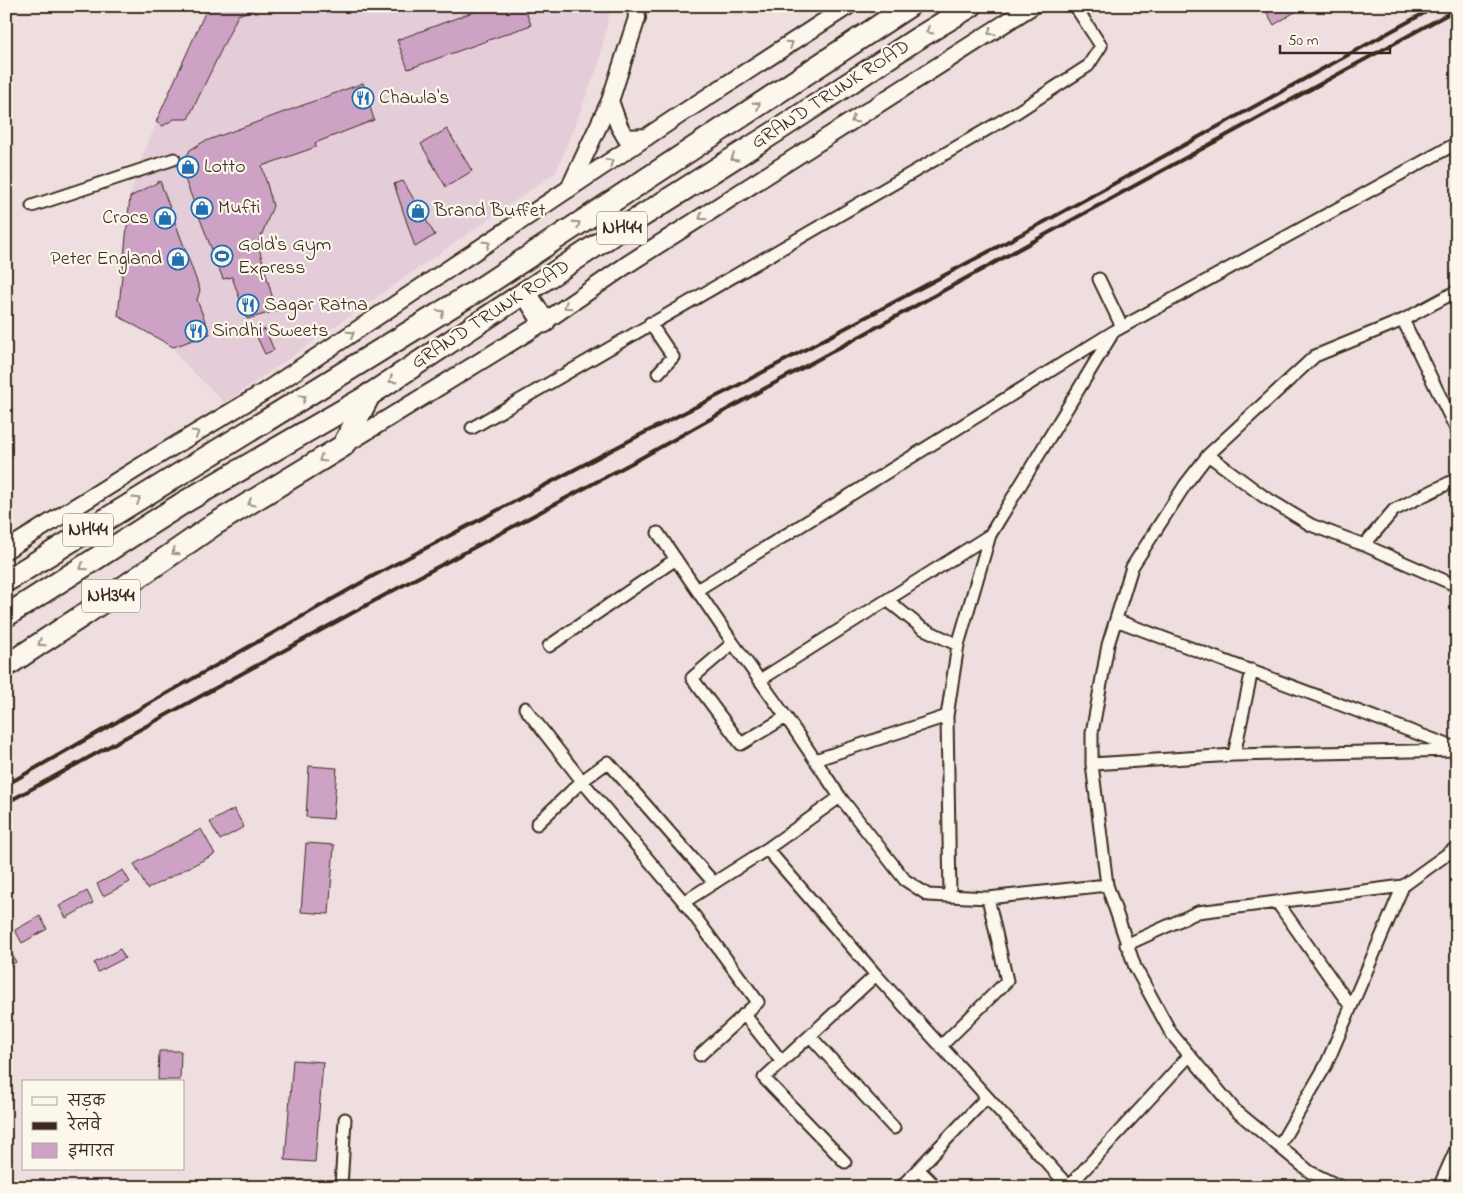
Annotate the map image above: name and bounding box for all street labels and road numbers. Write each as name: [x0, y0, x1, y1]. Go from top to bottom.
street label: GRAND TRUNK ROAD: [746, 33, 916, 157]
road number: NH44: [597, 212, 647, 244]
street label: GRAND TRUNK ROAD: [406, 253, 576, 377]
road number: NH44: [63, 514, 113, 546]
road number: NH344: [82, 580, 140, 612]

